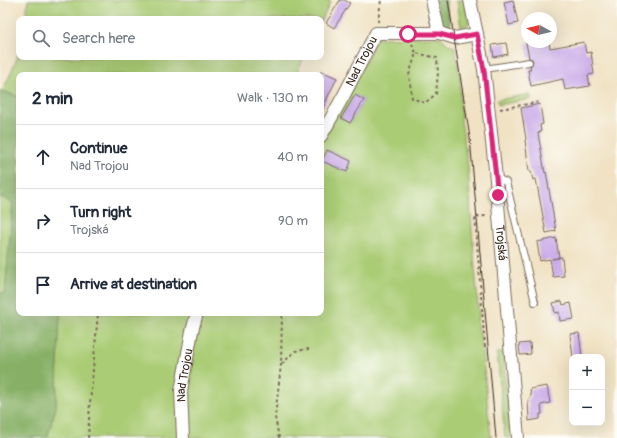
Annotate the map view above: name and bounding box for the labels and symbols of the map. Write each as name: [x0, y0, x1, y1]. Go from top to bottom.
north arrow: [521, 12, 557, 48]
route start: [399, 25, 417, 43]
street label: Nad Trojou: [343, 34, 381, 89]
route end: [489, 186, 507, 204]
street label: Trojská: [492, 224, 510, 262]
street label: Nad Trojou: [174, 347, 197, 402]

